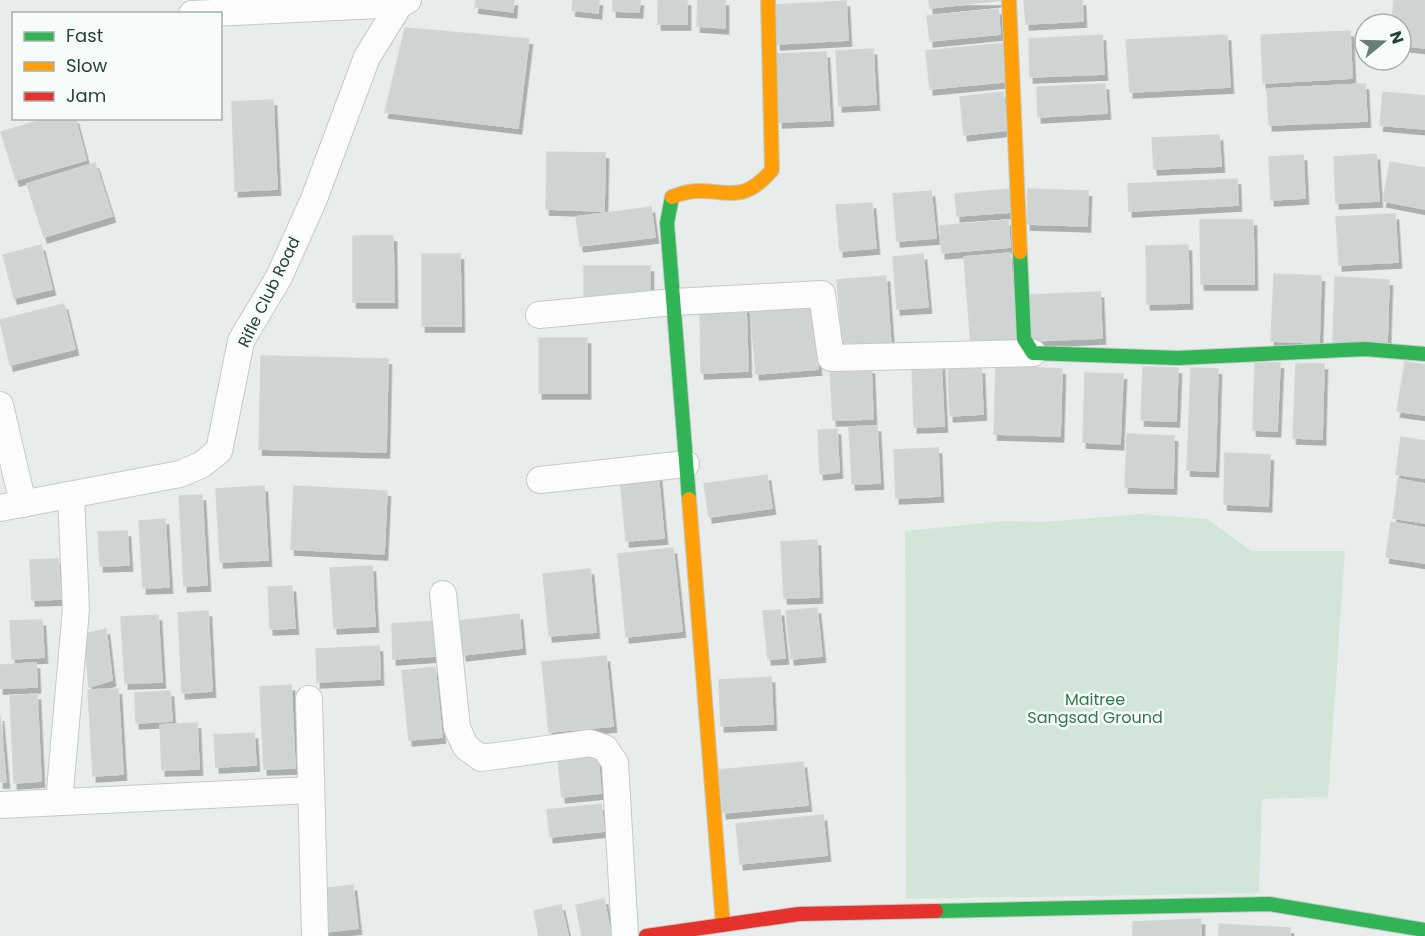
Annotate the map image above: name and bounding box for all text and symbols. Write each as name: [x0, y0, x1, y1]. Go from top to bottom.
legend: [12, 12, 222, 120]
north arrow: [1353, 12, 1413, 72]
text: Fast: [66, 23, 103, 48]
text: N: [1384, 28, 1410, 47]
text: Slow: [66, 53, 108, 78]
text: Jam: [66, 83, 106, 108]
street label: Rifle Club Road: [232, 233, 306, 351]
park label: Maitree Sangsad Ground: [1027, 688, 1163, 729]

